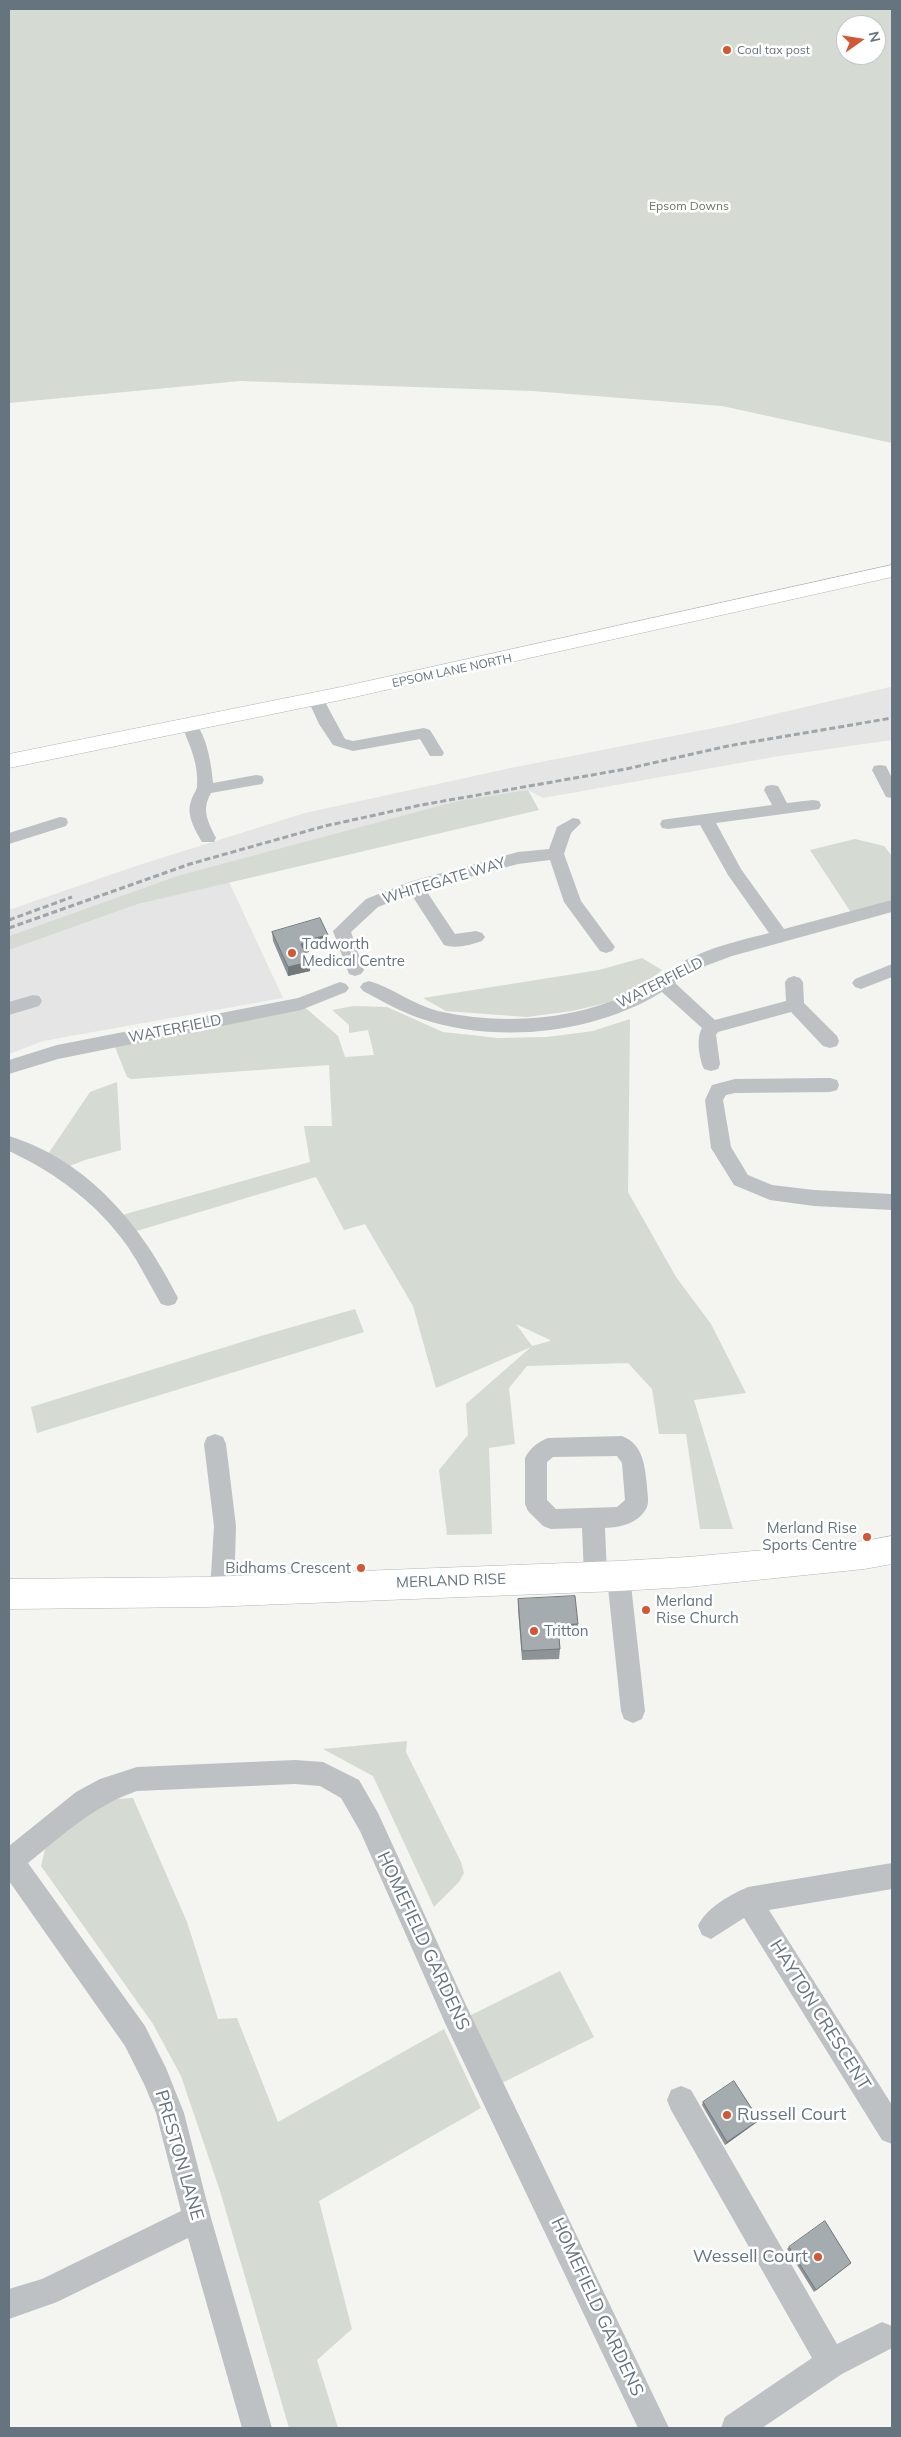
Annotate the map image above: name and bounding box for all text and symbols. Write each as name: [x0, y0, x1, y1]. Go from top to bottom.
north arrow: [836, 15, 886, 65]
text: N: [865, 30, 885, 44]
place label: Coal tax post: [737, 43, 810, 57]
marker: Coal tax post: [721, 44, 733, 56]
park label: Epsom Downs: [649, 199, 729, 213]
street label: EPSOM LANE NORTH: [391, 651, 513, 691]
street label: WHITEGATE WAY: [380, 854, 508, 908]
place label: Tadworth Medical Centre: [302, 935, 405, 970]
marker: Tadworth Medical Centre: [286, 947, 298, 959]
street label: WATERFIELD: [614, 954, 706, 1012]
street label: WATERFIELD: [127, 1011, 223, 1047]
place label: Merland Rise Sports Centre: [762, 1519, 857, 1554]
marker: Merland Rise Sports Centre: [861, 1531, 873, 1543]
place label: Bidhams Crescent: [225, 1559, 351, 1577]
marker: Bidhams Crescent: [355, 1562, 367, 1574]
street label: MERLAND RISE: [396, 1570, 506, 1592]
place label: Merland Rise Church: [656, 1592, 739, 1627]
marker: Merland Rise Church: [640, 1604, 652, 1616]
place label: Tritton: [544, 1622, 589, 1640]
marker: Tritton: [528, 1625, 540, 1637]
street label: HOMEFIELD GARDENS: [372, 1848, 474, 2034]
street label: HAYTON CRESCENT: [765, 1936, 875, 2094]
street label: PRESTON LANE: [150, 2087, 208, 2223]
place label: Russell Court: [737, 2104, 846, 2126]
marker: Russell Court: [721, 2109, 733, 2121]
street label: HOMEFIELD GARDENS: [546, 2214, 648, 2400]
place label: Wessell Court: [693, 2246, 808, 2268]
marker: Wessell Court: [812, 2251, 824, 2263]

